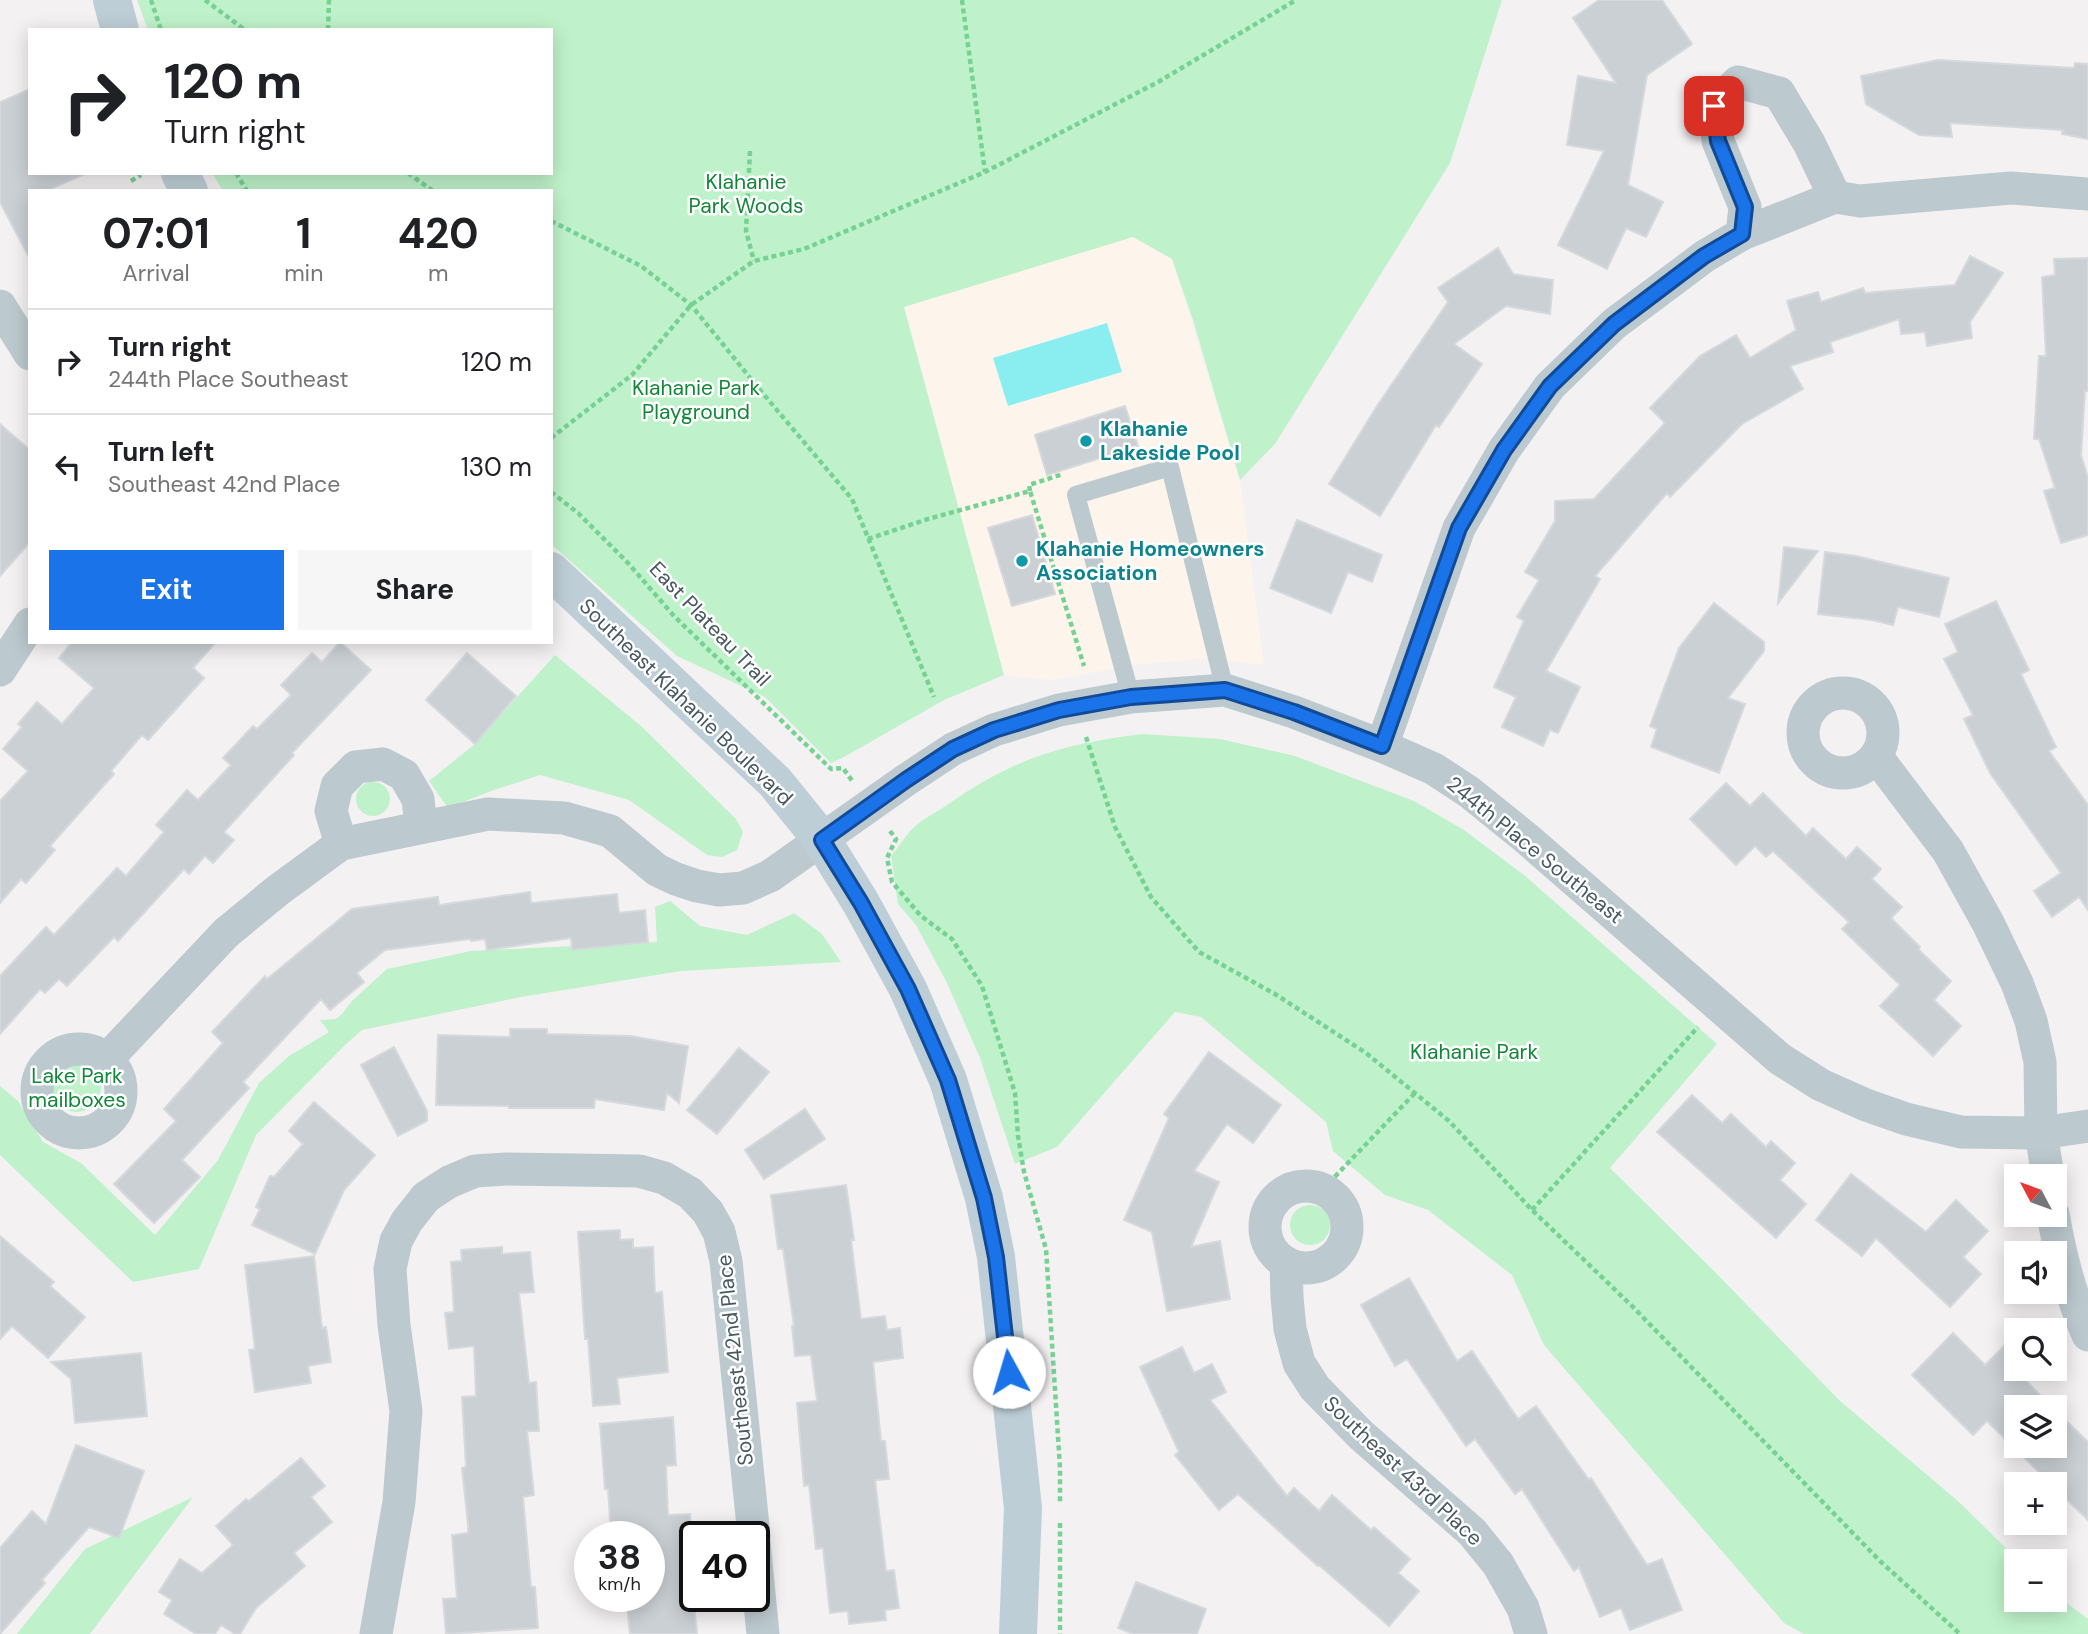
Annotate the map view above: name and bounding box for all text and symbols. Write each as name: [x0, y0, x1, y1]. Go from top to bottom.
text: 120 m: [164, 49, 302, 113]
icon: right: [49, 56, 140, 147]
pin: [1684, 76, 1744, 136]
icon: arrive: [1695, 87, 1733, 125]
text: Turn right: [164, 111, 306, 153]
park label: Klahanie Park Woods: [689, 168, 803, 220]
text: 07:01: [102, 206, 210, 261]
text: 1: [296, 206, 311, 261]
text: 420: [398, 206, 479, 261]
text: Arrival: [123, 258, 190, 288]
text: min: [284, 258, 323, 288]
text: m: [428, 258, 448, 288]
text: Turn right: [108, 330, 232, 364]
icon: right: [49, 343, 87, 381]
text: 120 m: [461, 345, 532, 379]
text: 244th Place Southeast: [108, 364, 349, 394]
park label: Klahanie Park Playground: [632, 374, 760, 426]
place label: Klahanie Lakeside Pool: [1100, 415, 1240, 467]
marker: Klahanie Lakeside Pool: [1078, 433, 1094, 449]
text: Turn left: [108, 435, 215, 469]
icon: left: [49, 448, 87, 486]
text: 130 m: [461, 450, 532, 484]
text: Southeast 42nd Place: [108, 469, 340, 499]
place label: Klahanie Homeowners Association: [1036, 535, 1264, 587]
button: Exit: [49, 550, 284, 630]
button: Share: [298, 550, 532, 630]
marker: Klahanie Homeowners Association: [1014, 553, 1030, 569]
street label: East Plateau Trail: [643, 555, 777, 693]
street label: Southeast Klahanie Boulevard: [573, 592, 799, 812]
street label: 244th Place Southeast: [1441, 770, 1629, 930]
park label: Klahanie Park: [1410, 1038, 1538, 1066]
park label: Lake Park mailboxes: [28, 1062, 126, 1114]
north arrow: [2004, 1164, 2067, 1227]
map controls: [2004, 1164, 2067, 1612]
button: sound: [2004, 1241, 2067, 1304]
street label: Southeast 42nd Place: [710, 1253, 760, 1467]
button: search: [2004, 1318, 2067, 1381]
position arrow: [972, 1335, 1046, 1409]
street label: Southeast 43rd Place: [1317, 1390, 1489, 1552]
button: layers: [2004, 1395, 2067, 1458]
button: +: [2004, 1472, 2067, 1535]
speed limit sign: 40: [679, 1521, 770, 1612]
text: 38: [598, 1534, 641, 1580]
button: −: [2004, 1549, 2067, 1612]
text: km/h: [598, 1572, 641, 1596]

